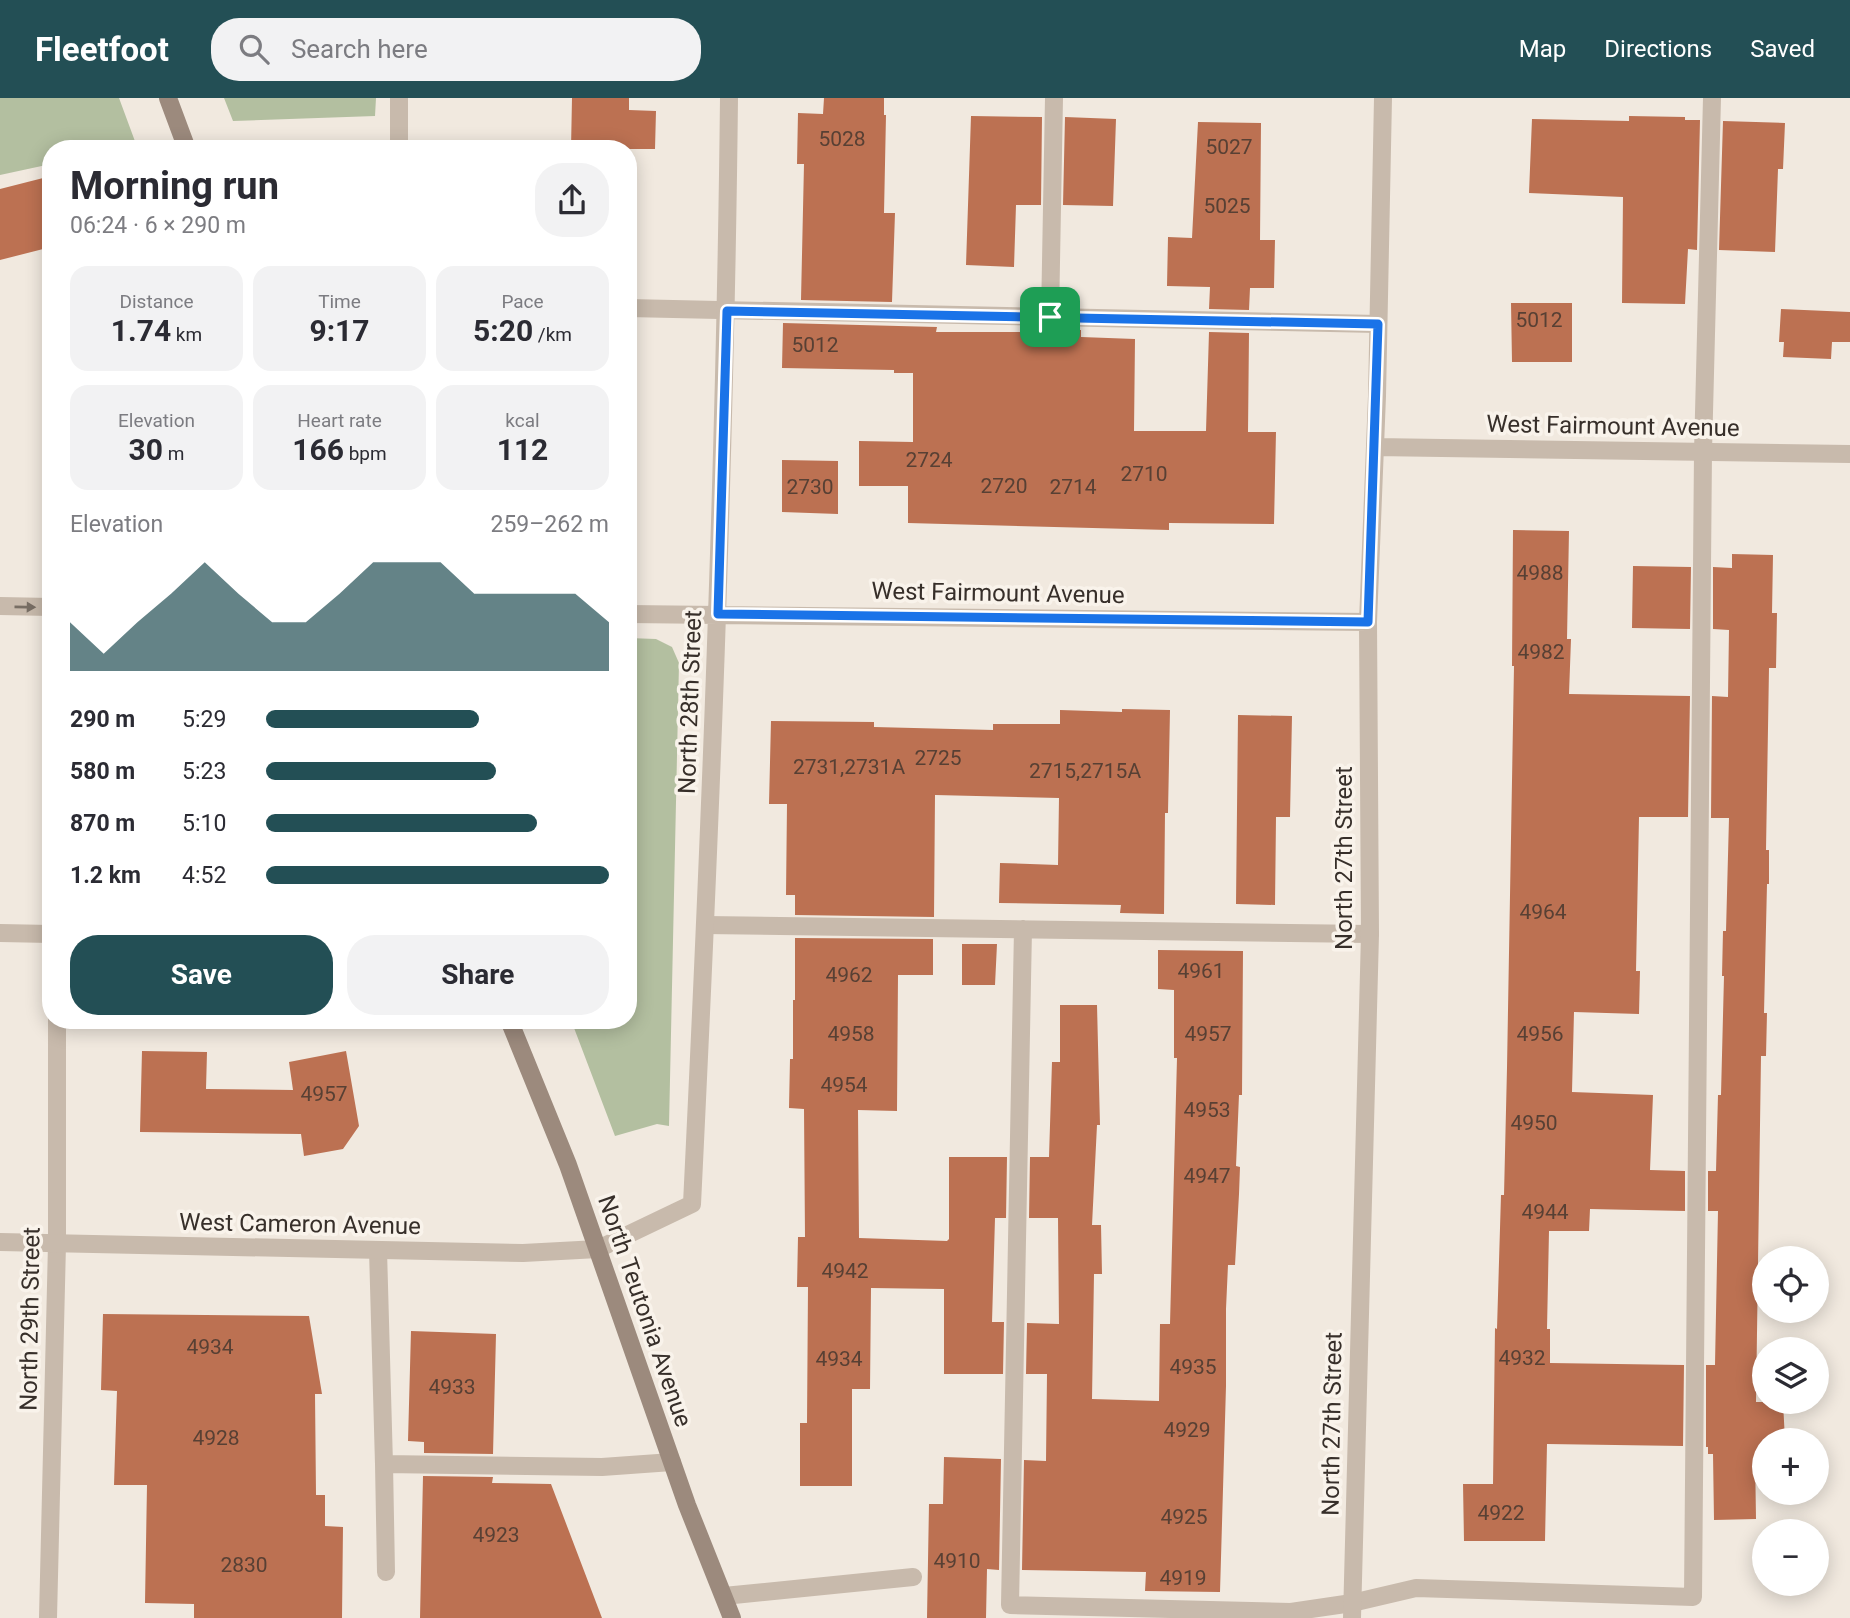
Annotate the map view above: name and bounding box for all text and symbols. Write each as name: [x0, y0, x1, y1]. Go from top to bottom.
search box: [211, 18, 701, 81]
text: Fleetfoot: [35, 30, 169, 69]
icon: search: [235, 30, 273, 68]
text: Search here: [291, 34, 428, 64]
text: Map: [1519, 35, 1566, 63]
text: Directions: [1604, 35, 1712, 63]
text: Saved: [1750, 35, 1815, 63]
house number: 5028: [818, 127, 866, 151]
house number: 5027: [1205, 135, 1253, 159]
button: share: [535, 163, 609, 237]
text: Morning run: [70, 164, 279, 208]
house number: 5025: [1203, 194, 1251, 218]
text: 06:24 · 6 × 290 m: [70, 212, 246, 239]
pin: [1020, 287, 1080, 347]
text: Distance: [120, 290, 193, 313]
text: Time: [318, 290, 361, 313]
text: Pace: [501, 290, 544, 313]
icon: arrive: [1031, 298, 1069, 336]
house number: 5012: [1515, 308, 1563, 332]
text: 1.74: [111, 313, 171, 348]
text: 9:17: [309, 313, 370, 348]
text: 5:20: [473, 313, 533, 348]
text: km: [171, 323, 202, 346]
text: /km: [533, 323, 572, 346]
house number: 5012: [791, 333, 839, 357]
text: Elevation: [118, 409, 195, 432]
text: Heart rate: [297, 409, 382, 432]
text: kcal: [505, 409, 540, 432]
street label: West Fairmount Avenue: [1486, 410, 1740, 442]
text: 30: [129, 432, 163, 467]
text: 166: [292, 432, 344, 467]
text: 112: [497, 432, 548, 467]
text: m: [163, 442, 184, 465]
text: bpm: [344, 442, 387, 465]
house number: 2724: [905, 448, 953, 472]
house number: 2710: [1120, 462, 1168, 486]
house number: 2720: [980, 474, 1028, 498]
house number: 2730: [786, 475, 834, 499]
house number: 2714: [1049, 475, 1097, 499]
text: Elevation: [70, 511, 163, 538]
text: 259–262 m: [490, 511, 609, 538]
house number: 4988: [1516, 561, 1564, 585]
street label: West Fairmount Avenue: [871, 577, 1125, 609]
one-way arrow: [15, 601, 37, 612]
street label: North 28th Street: [673, 609, 707, 794]
house number: 4982: [1517, 640, 1565, 664]
text: 290 m: [70, 706, 135, 733]
text: 5:29: [182, 706, 226, 733]
house number: 2725: [914, 746, 962, 770]
house number: 2731,2731A: [793, 755, 905, 779]
text: 580 m: [70, 758, 135, 785]
text: 5:23: [182, 758, 226, 785]
house number: 2715,2715A: [1029, 759, 1141, 783]
street label: North 27th Street: [1330, 766, 1358, 950]
text: 870 m: [70, 810, 135, 837]
text: 5:10: [182, 810, 226, 837]
text: 1.2 km: [70, 862, 141, 889]
text: 4:52: [182, 862, 226, 889]
house number: 4964: [1519, 900, 1567, 924]
button: Save: [70, 935, 333, 1015]
button: Share: [347, 935, 609, 1015]
house number: 4961: [1177, 959, 1225, 983]
house number: 4962: [825, 963, 873, 987]
house number: 4958: [827, 1022, 875, 1046]
house number: 4957: [1184, 1022, 1232, 1046]
house number: 4956: [1516, 1022, 1564, 1046]
house number: 4954: [820, 1073, 868, 1097]
house number: 4957: [300, 1082, 348, 1106]
house number: 4953: [1183, 1098, 1231, 1122]
house number: 4950: [1510, 1111, 1558, 1135]
house number: 4947: [1183, 1164, 1231, 1188]
street label: North Teutonia Avenue: [592, 1192, 698, 1430]
house number: 4944: [1521, 1200, 1569, 1224]
street label: West Cameron Avenue: [179, 1208, 421, 1240]
street label: North 29th Street: [14, 1227, 46, 1411]
map controls: [1752, 1246, 1829, 1596]
button: locate: [1752, 1246, 1829, 1323]
house number: 4942: [821, 1259, 869, 1283]
street label: North 27th Street: [1316, 1332, 1348, 1516]
house number: 4934: [186, 1335, 234, 1359]
button: layers: [1752, 1337, 1829, 1414]
house number: 4932: [1498, 1346, 1546, 1370]
house number: 4934: [815, 1347, 863, 1371]
house number: 4935: [1169, 1355, 1217, 1379]
house number: 4933: [428, 1375, 476, 1399]
house number: 4929: [1163, 1418, 1211, 1442]
house number: 4928: [192, 1426, 240, 1450]
button: +: [1752, 1428, 1829, 1505]
house number: 4922: [1477, 1501, 1525, 1525]
house number: 4925: [1160, 1505, 1208, 1529]
button: −: [1752, 1519, 1829, 1596]
house number: 4923: [472, 1523, 520, 1547]
house number: 4910: [933, 1549, 981, 1573]
house number: 2830: [220, 1553, 268, 1577]
house number: 4919: [1159, 1566, 1207, 1590]

